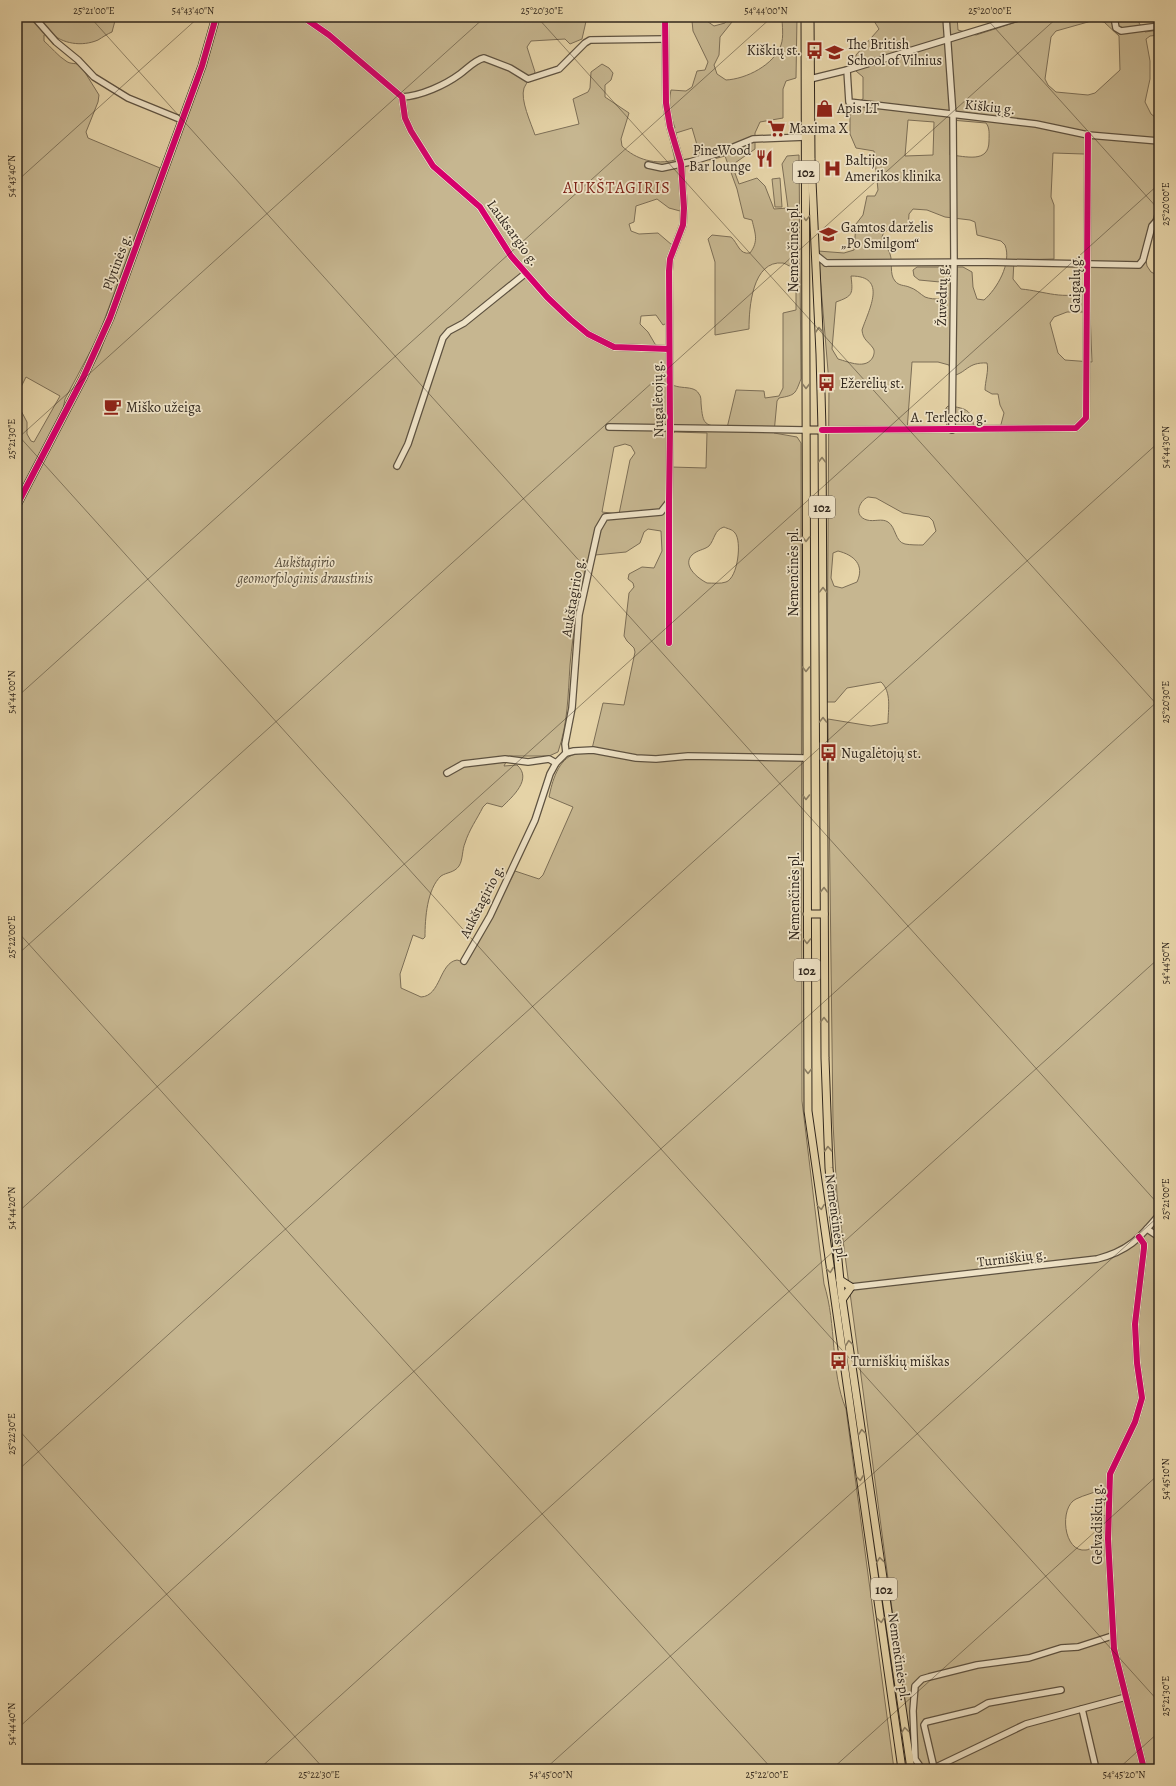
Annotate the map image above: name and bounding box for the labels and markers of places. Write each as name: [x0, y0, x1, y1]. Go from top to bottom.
place label: The British School of Vilnius: [847, 35, 942, 70]
bus stop icon: Kiškių st.: [804, 40, 824, 60]
place label: Kiškių st.: [747, 41, 801, 60]
school or university icon: The British School of Vilnius: [824, 42, 844, 62]
shop icon: Apis LT: [814, 98, 834, 118]
place label: Apis LT: [836, 99, 879, 118]
supermarket icon: Maxima X: [766, 118, 786, 138]
place label: Maxima X: [789, 119, 849, 138]
place label: PineWood Bar lounge: [689, 141, 751, 176]
restaurant icon: PineWood Bar lounge: [754, 148, 774, 168]
place label: Baltijos Amerikos klinika: [844, 151, 942, 186]
hospital icon: Baltijos Amerikos klinika: [822, 158, 842, 178]
place label: Gamtos darželis „Po Smilgom“: [841, 218, 933, 253]
school or university icon: Gamtos darželis „Po Smilgom“: [818, 225, 838, 245]
bus stop icon: Ežerėlių st.: [817, 373, 837, 393]
place label: Ežerėlių st.: [840, 374, 904, 393]
cafe icon: Miško užeiga: [103, 397, 123, 417]
place label: Miško užeiga: [126, 398, 202, 417]
bus stop icon: Nugalėtojų st.: [818, 743, 838, 763]
place label: Nugalėtojų st.: [841, 744, 922, 763]
bus stop icon: Turniškių miškas: [828, 1351, 848, 1371]
place label: Turniškių miškas: [851, 1352, 950, 1371]

